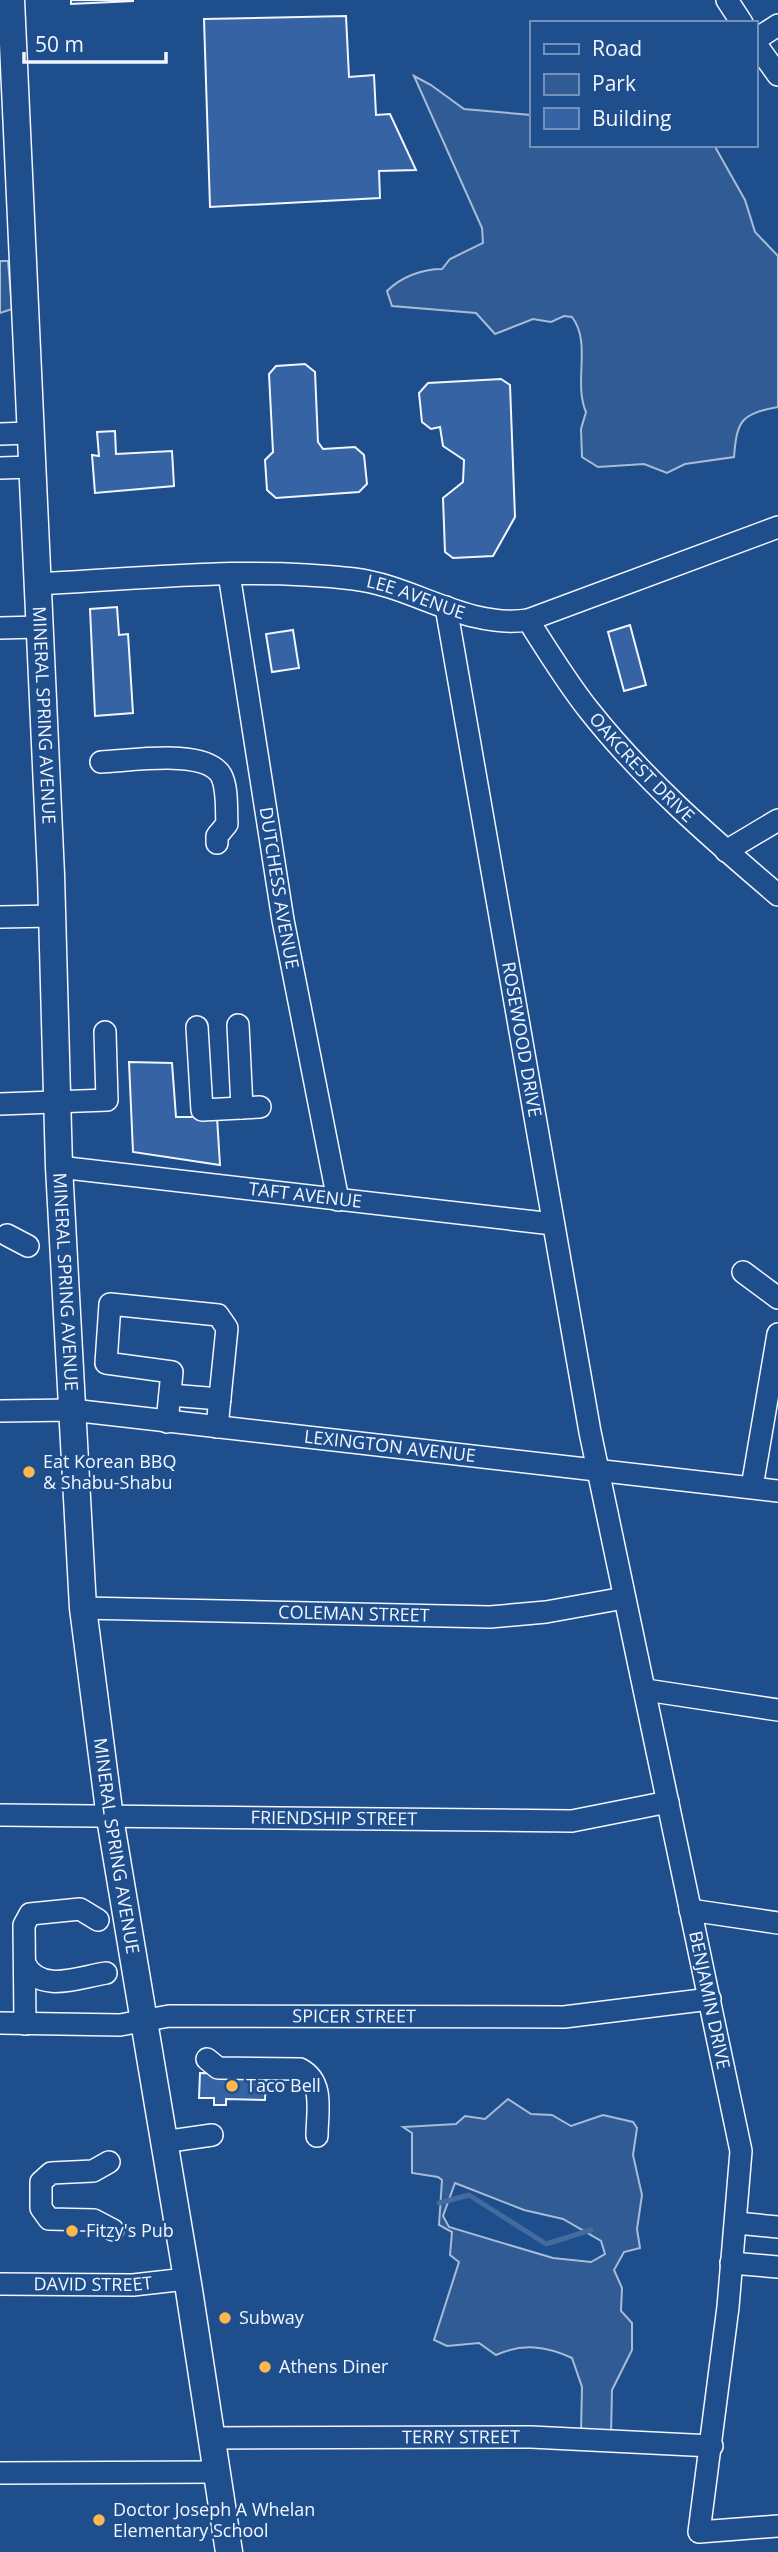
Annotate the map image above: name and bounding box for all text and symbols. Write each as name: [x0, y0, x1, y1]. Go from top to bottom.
scale bar: [24, 21, 166, 65]
legend: [530, 21, 757, 147]
text: 50 m: [35, 30, 84, 58]
text: Road: [592, 34, 642, 62]
text: Park: [592, 69, 636, 97]
text: Building: [592, 104, 671, 132]
street label: LEE AVENUE: [364, 568, 468, 624]
street label: MINERAL SPRING AVENUE: [28, 606, 62, 825]
street label: OAKCREST DRIVE: [584, 707, 700, 827]
street label: DUTCHESS AVENUE: [255, 805, 305, 971]
street label: ROSEWOOD DRIVE: [497, 960, 548, 1119]
street label: MINERAL SPRING AVENUE: [48, 1172, 84, 1391]
street label: TAFT AVENUE: [247, 1176, 364, 1213]
street label: LEXINGTON AVENUE: [303, 1424, 477, 1467]
place label: Eat Korean BBQ & Shabu-Shabu: [43, 1449, 176, 1494]
marker: Eat Korean BBQ & Shabu-Shabu: [21, 1464, 37, 1480]
street label: COLEMAN STREET: [278, 1599, 430, 1627]
street label: MINERAL SPRING AVENUE: [89, 1736, 146, 1956]
street label: FRIENDSHIP STREET: [251, 1805, 418, 1830]
street label: BENJAMIN DRIVE: [684, 1929, 737, 2071]
street label: SPICER STREET: [292, 2003, 416, 2028]
place label: Taco Bell: [246, 2073, 321, 2097]
marker: Taco Bell: [224, 2078, 240, 2094]
place label: Fitzy's Pub: [86, 2218, 174, 2242]
marker: Fitzy's Pub: [64, 2223, 80, 2239]
street label: DAVID STREET: [34, 2270, 154, 2296]
place label: Subway: [239, 2305, 305, 2329]
marker: Subway: [217, 2310, 233, 2326]
place label: Athens Diner: [279, 2354, 389, 2378]
marker: Athens Diner: [257, 2359, 273, 2375]
street label: TERRY STREET: [402, 2424, 520, 2448]
place label: Doctor Joseph A Whelan Elementary School: [113, 2497, 315, 2542]
marker: Doctor Joseph A Whelan Elementary School: [91, 2512, 107, 2528]

